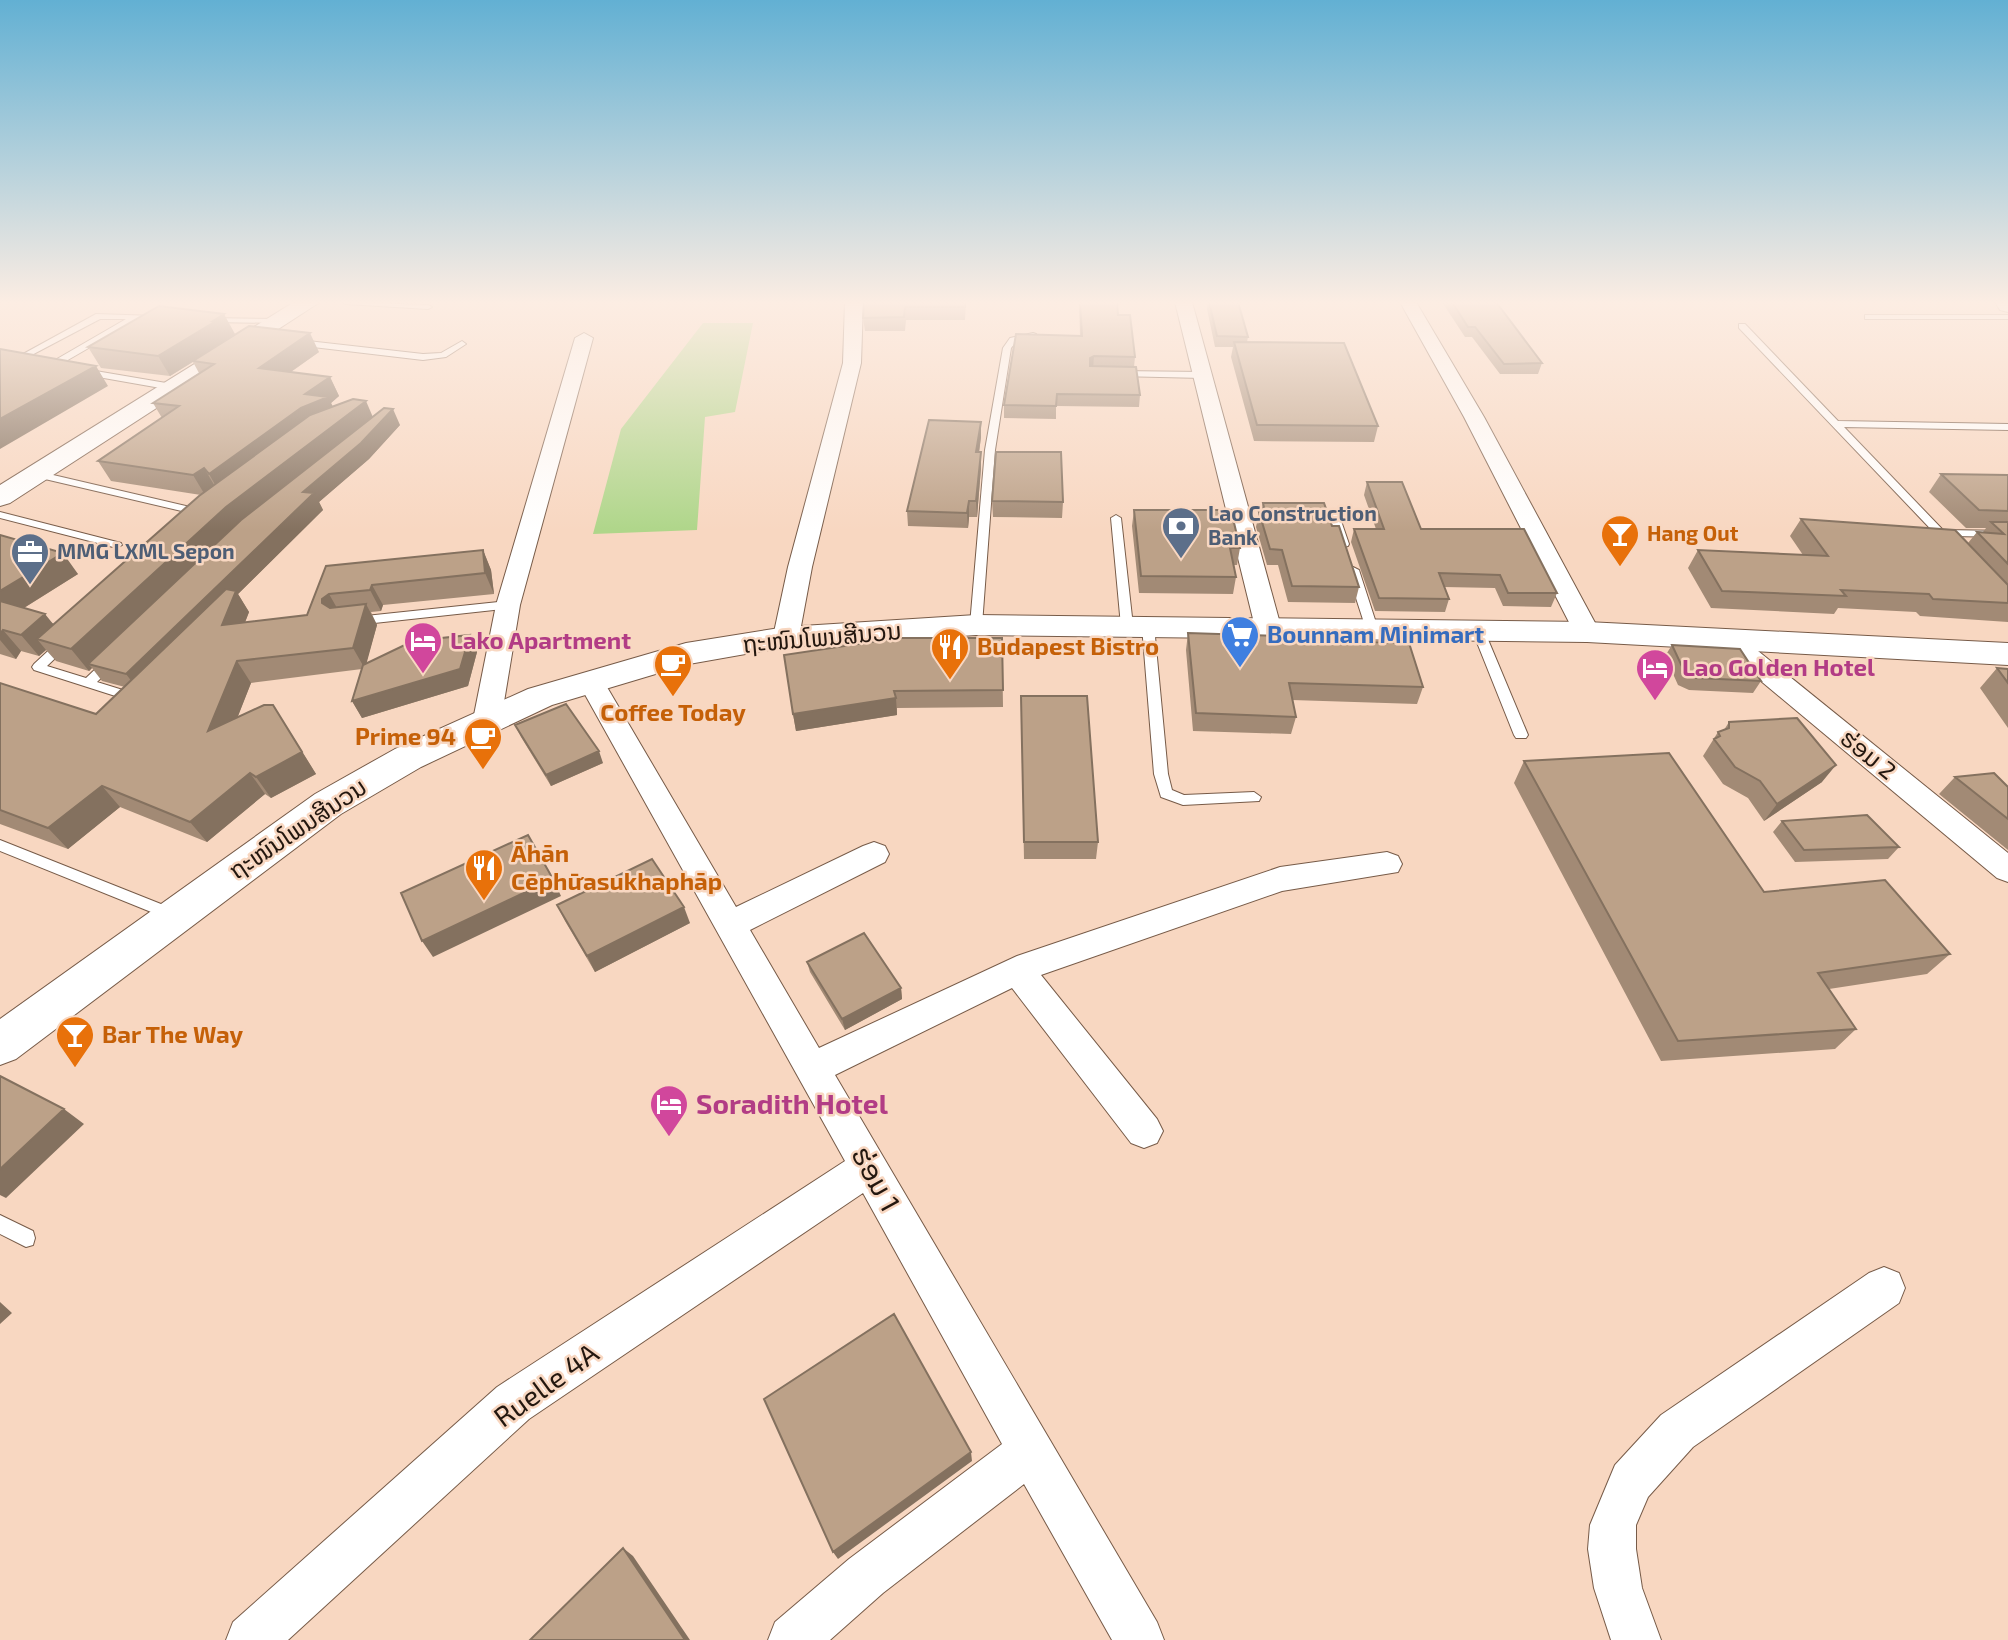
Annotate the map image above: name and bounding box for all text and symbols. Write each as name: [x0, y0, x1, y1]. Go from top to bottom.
place label: Lao Construction Bank: [1208, 500, 1377, 549]
bank icon: Lao Construction Bank: [1160, 505, 1202, 560]
bar icon: Hang Out: [1599, 513, 1641, 568]
place label: Hang Out: [1647, 520, 1739, 545]
office icon: MMG LXML Sepon: [9, 531, 51, 586]
place label: MMG LXML Sepon: [57, 538, 235, 563]
supermarket icon: Bounnam Minimart: [1219, 614, 1261, 669]
street label: ຖະໜົນໂພນສີນວນ: [741, 615, 903, 658]
place label: Bounnam Minimart: [1267, 619, 1484, 648]
hotel icon: Lako Apartment: [402, 620, 444, 675]
place label: Lako Apartment: [450, 625, 631, 654]
restaurant icon: Budapest Bistro: [929, 626, 971, 681]
place label: Budapest Bistro: [977, 631, 1159, 660]
cafe icon: Coffee Today: [652, 643, 694, 698]
hotel icon: Lao Golden Hotel: [1634, 647, 1676, 702]
place label: Lao Golden Hotel: [1682, 652, 1875, 681]
place label: Coffee Today: [600, 697, 746, 726]
cafe icon: Prime 94: [462, 716, 504, 771]
place label: Prime 94: [355, 721, 456, 750]
street label: ຮ່ອມ 2: [1835, 723, 1903, 785]
street label: ຖະໜົນໂພນສີນວນ: [223, 771, 371, 884]
place label: Āhān Cēphư̄asukhaphāp: [511, 838, 722, 895]
restaurant icon: Āhān Cēphư̄asukhaphāp: [463, 847, 505, 902]
bar icon: Bar The Way: [54, 1014, 96, 1069]
place label: Bar The Way: [102, 1019, 244, 1048]
hotel icon: Soradith Hotel: [648, 1083, 690, 1138]
place label: Soradith Hotel: [696, 1086, 889, 1120]
street label: ຮ່ອມ 1: [845, 1140, 909, 1217]
street label: Ruelle 4A: [487, 1335, 605, 1433]

